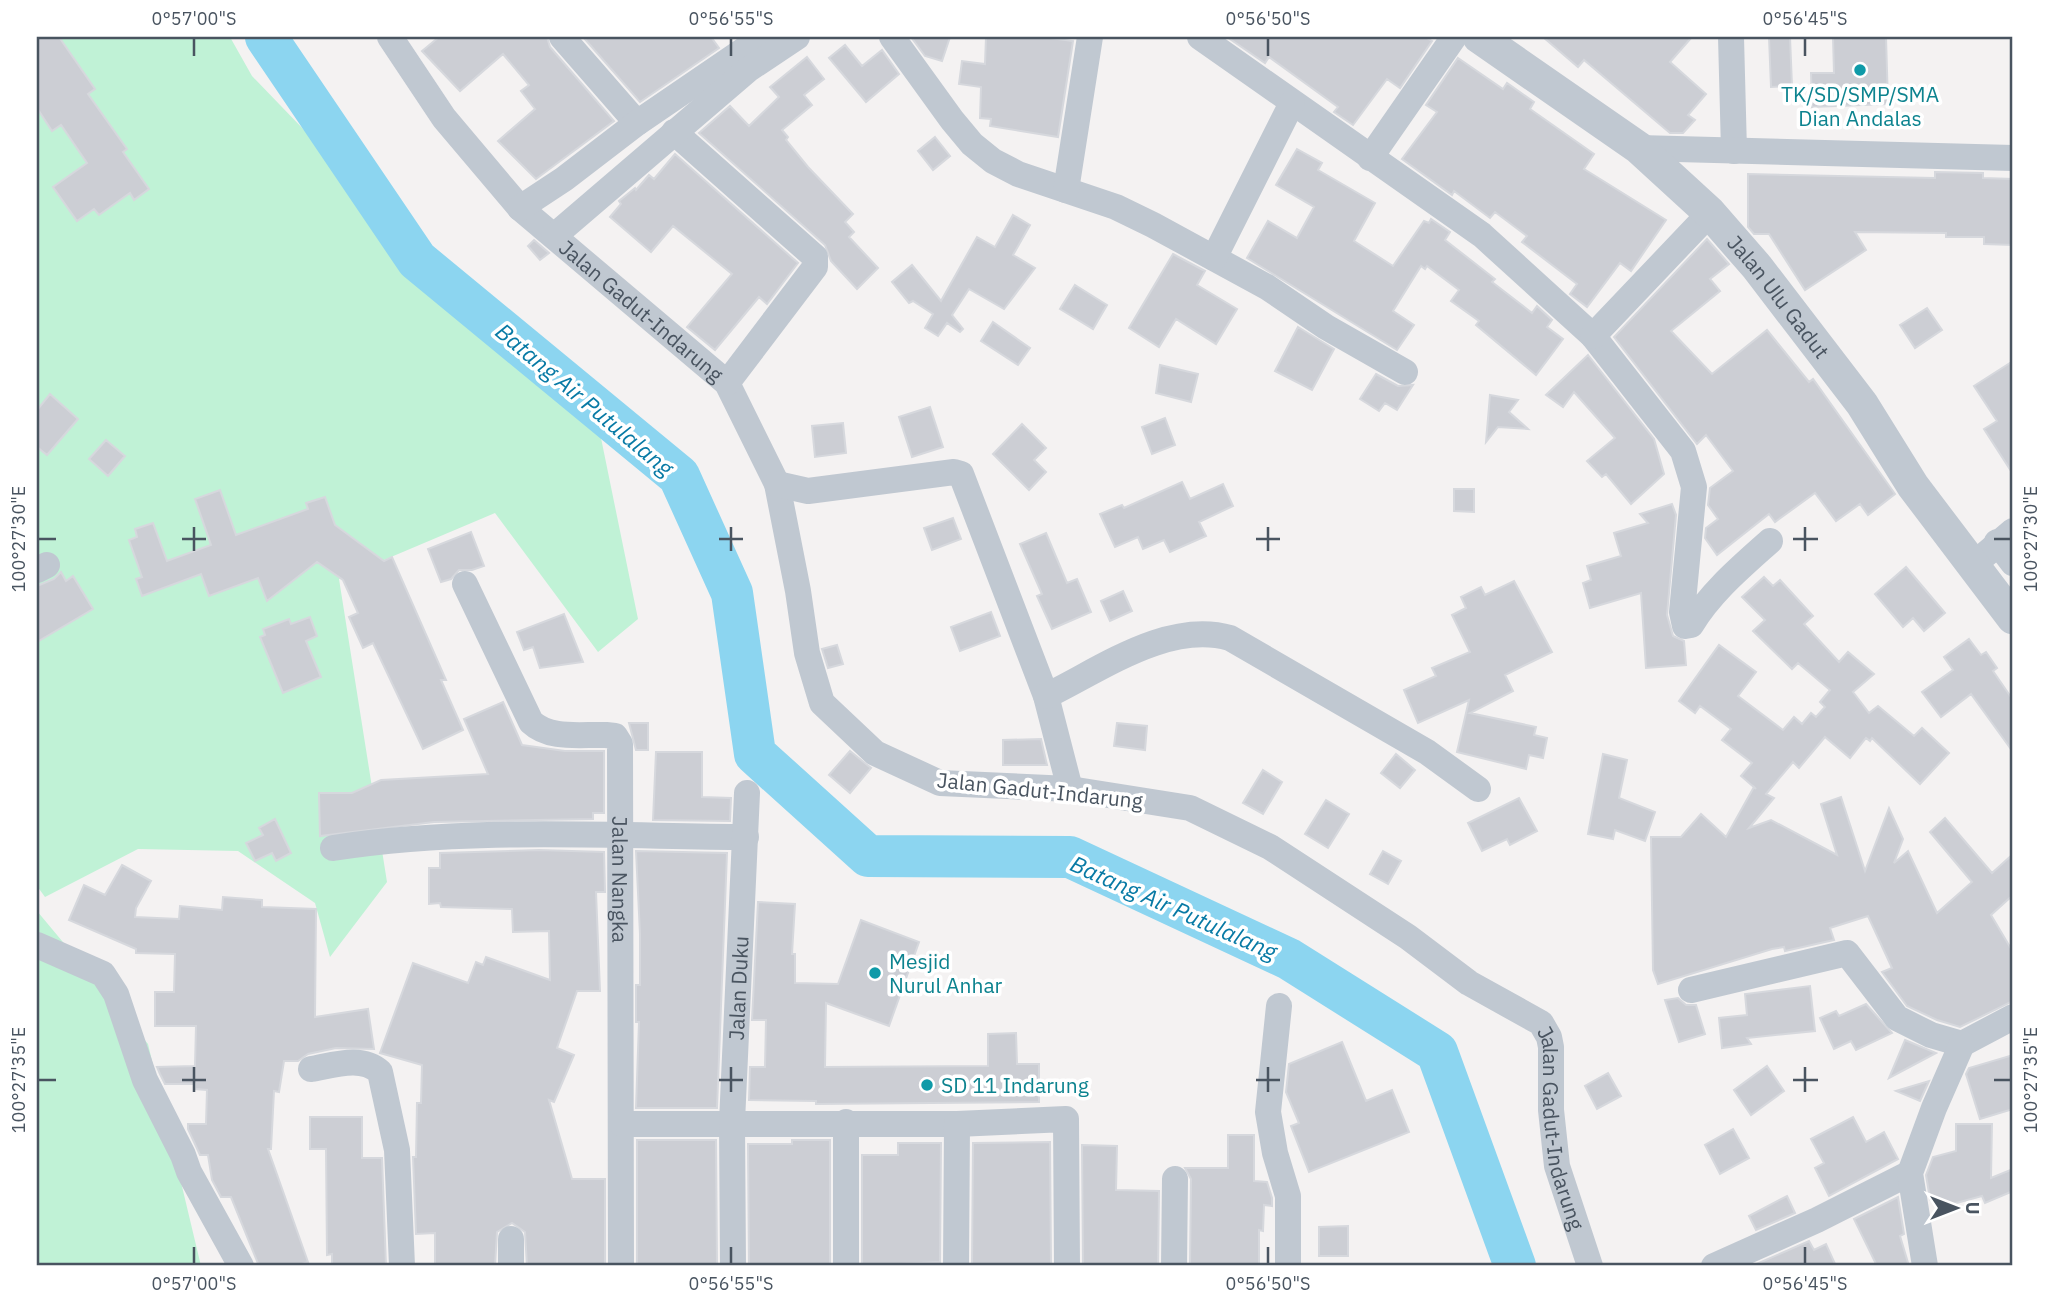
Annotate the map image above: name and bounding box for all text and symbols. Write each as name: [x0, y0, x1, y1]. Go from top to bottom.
text: 0°57'00"S: [152, 7, 236, 30]
text: 0°56'55"S: [689, 7, 773, 30]
text: 0°56'50"S: [1226, 7, 1310, 30]
text: 0°56'45"S: [1763, 7, 1847, 30]
marker: TK/SD/SMP/SMA Dian Andalas: [1852, 62, 1868, 78]
place label: TK/SD/SMP/SMA Dian Andalas: [1781, 80, 1939, 132]
street label: Jalan Ulu Gadut: [1721, 229, 1836, 364]
street label: Jalan Gadut-Indarung: [553, 233, 729, 388]
water label: Batang Air Putulalang: [490, 316, 681, 483]
text: 100°27'30"E: [7, 486, 30, 592]
text: 100°27'30"E: [2019, 486, 2042, 592]
street label: Jalan Gadut-Indarung: [936, 765, 1144, 815]
street label: Jalan Nangka: [606, 816, 634, 943]
water label: Batang Air Putulalang: [1066, 848, 1283, 967]
street label: Jalan Duku: [722, 935, 754, 1041]
place label: Mesjid Nurul Anhar: [889, 947, 1003, 999]
marker: Mesjid Nurul Anhar: [867, 965, 883, 981]
street label: Jalan Gadut-Indarung: [1531, 1021, 1591, 1233]
text: 100°27'35"E: [7, 1027, 30, 1133]
text: 100°27'35"E: [2019, 1027, 2042, 1133]
place label: SD 11 Indarung: [941, 1071, 1089, 1099]
marker: SD 11 Indarung: [919, 1077, 935, 1093]
north arrow: [1920, 1174, 1990, 1244]
text: U: [1961, 1201, 1985, 1215]
text: 0°57'00"S: [152, 1272, 236, 1295]
text: 0°56'55"S: [689, 1272, 773, 1295]
text: 0°56'50"S: [1226, 1272, 1310, 1295]
text: 0°56'45"S: [1763, 1272, 1847, 1295]

